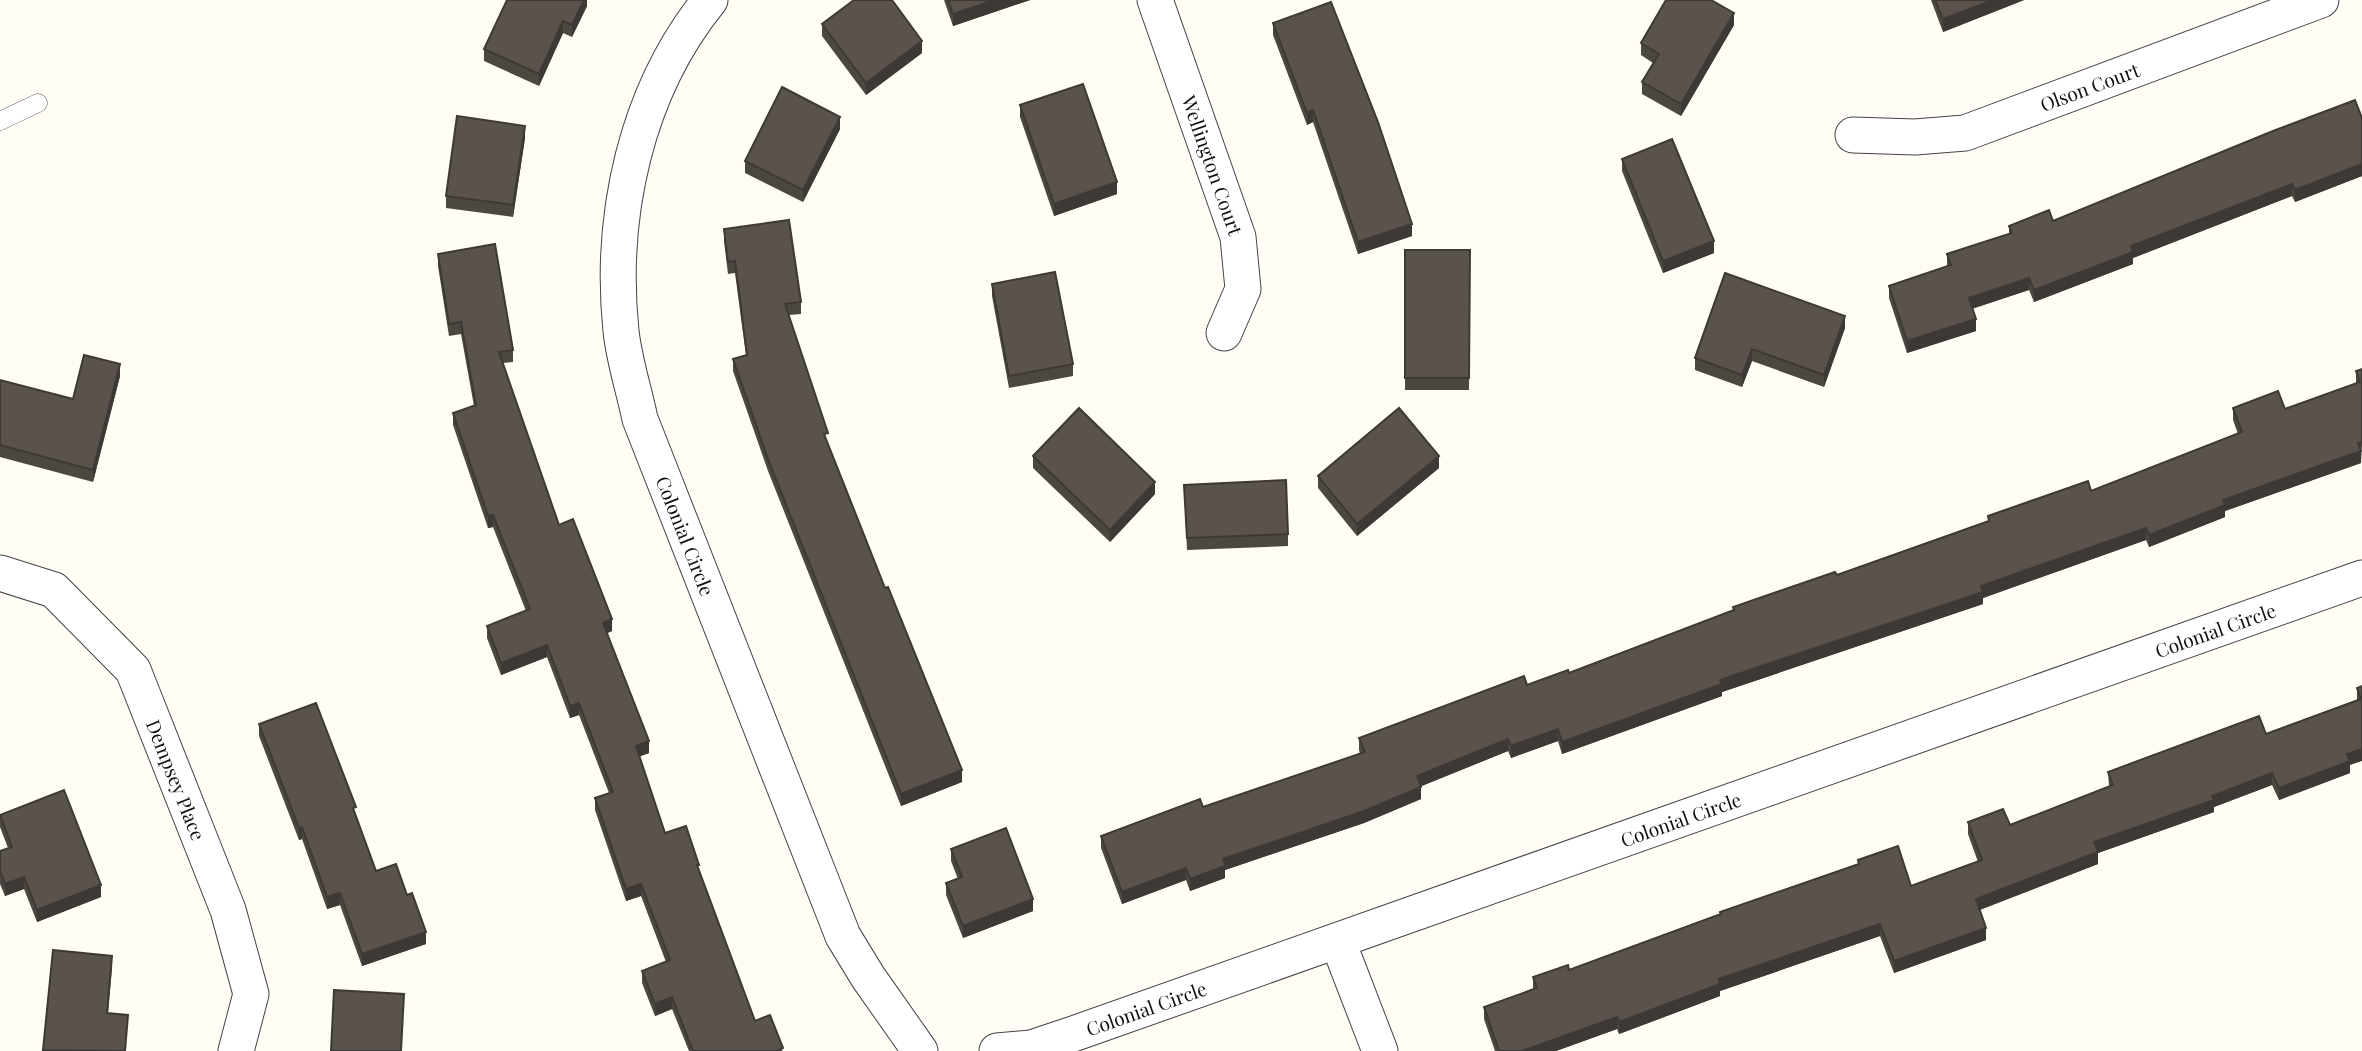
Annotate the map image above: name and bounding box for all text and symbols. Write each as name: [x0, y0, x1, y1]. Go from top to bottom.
street label: Olson Court: [2036, 56, 2143, 117]
street label: Wellington Court: [1176, 91, 1249, 239]
street label: Colonial Circle: [651, 472, 721, 599]
street label: Colonial Circle: [2151, 597, 2279, 663]
street label: Dempsey Place: [141, 715, 212, 844]
street label: Colonial Circle: [1617, 786, 1745, 852]
street label: Colonial Circle: [1082, 975, 1210, 1041]

